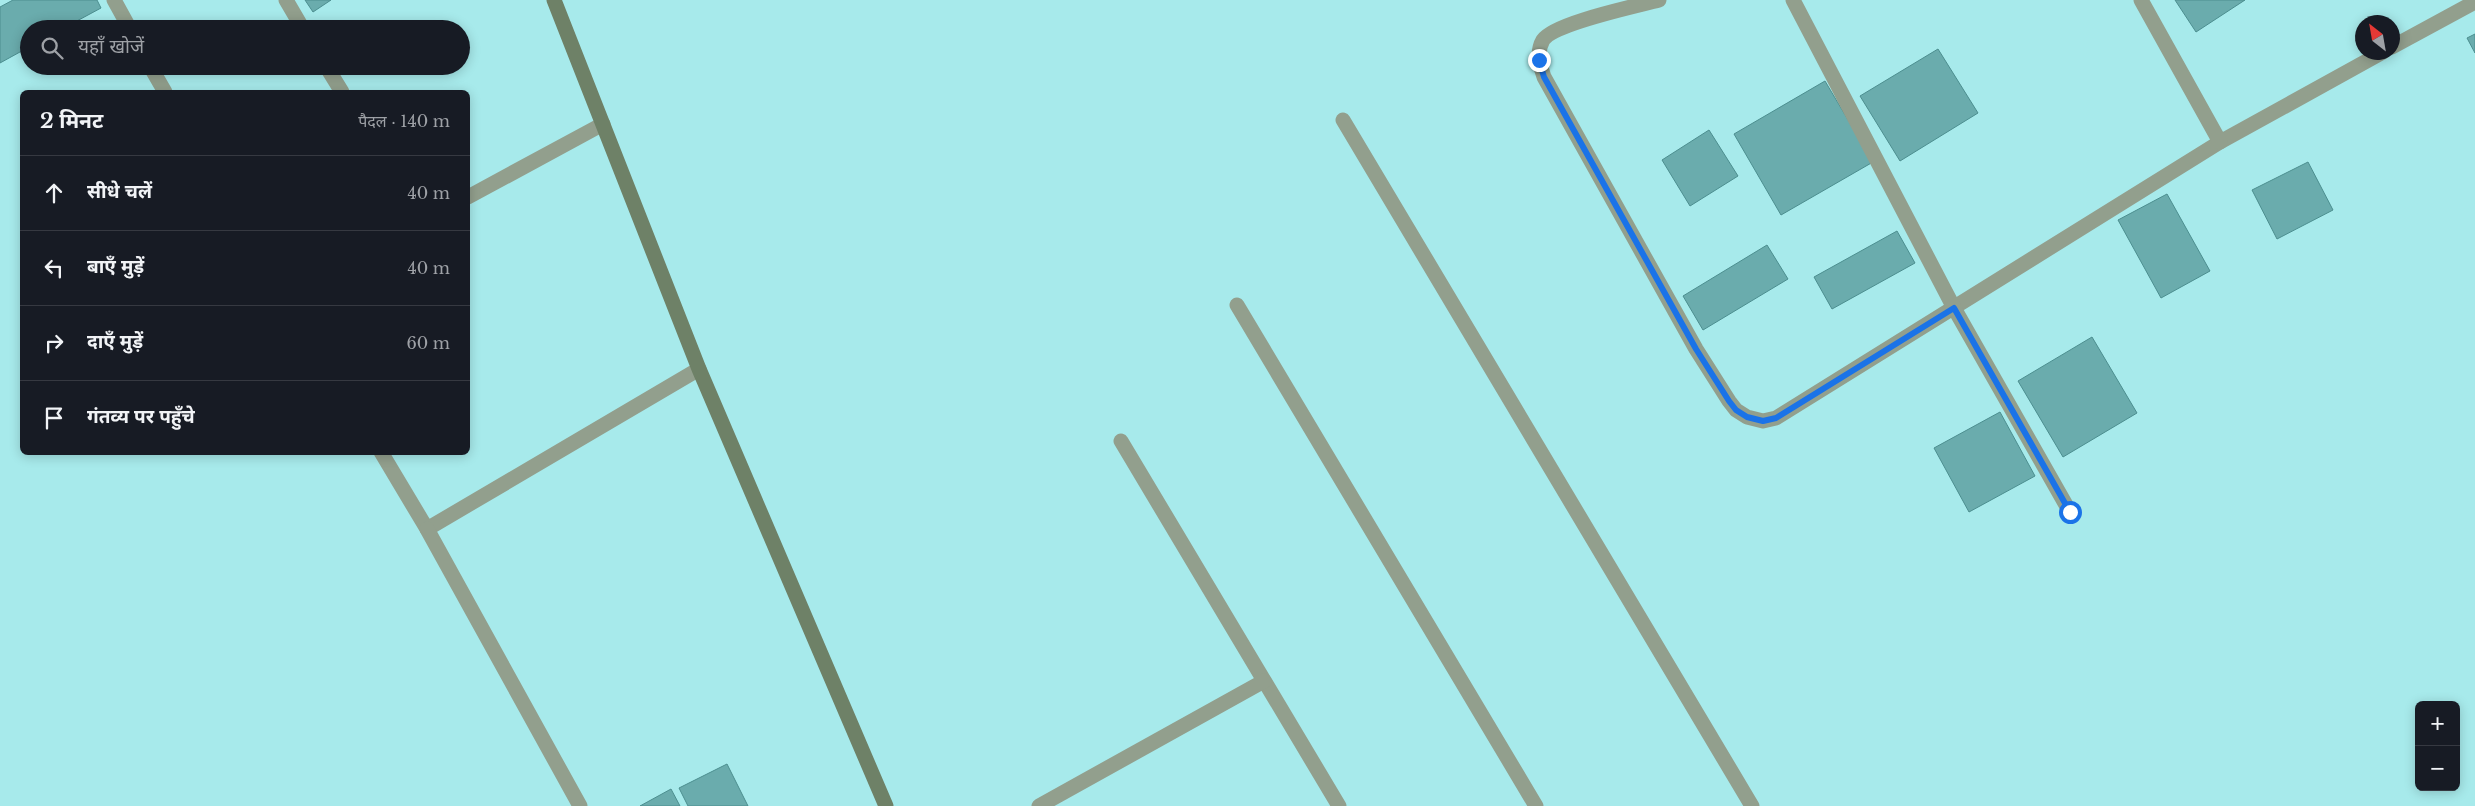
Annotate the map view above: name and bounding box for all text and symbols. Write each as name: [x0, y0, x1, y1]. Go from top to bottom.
north arrow: [2355, 15, 2400, 60]
search box: [20, 20, 470, 75]
icon: search: [38, 34, 66, 62]
text: यहाँ खोजें: [78, 35, 144, 58]
route end: [1528, 49, 1551, 72]
text: 2 मिनट: [40, 108, 103, 134]
text: पैदल · 140 m: [358, 111, 450, 131]
icon: ahead: [40, 179, 68, 207]
text: सीधे चलें: [87, 180, 152, 203]
text: 40 m: [407, 183, 450, 203]
icon: left: [40, 254, 68, 282]
text: बाएँ मुड़ें: [87, 255, 144, 278]
text: 40 m: [407, 258, 450, 278]
icon: right: [40, 329, 68, 357]
text: दाएँ मुड़ें: [87, 330, 143, 353]
text: 60 m: [407, 333, 450, 353]
icon: arrive: [40, 404, 68, 432]
text: गंतव्य पर पहुँचे: [87, 405, 195, 428]
route start: [2059, 501, 2082, 524]
map controls: [2415, 701, 2460, 791]
button: +: [2415, 701, 2460, 746]
button: −: [2415, 746, 2460, 791]

